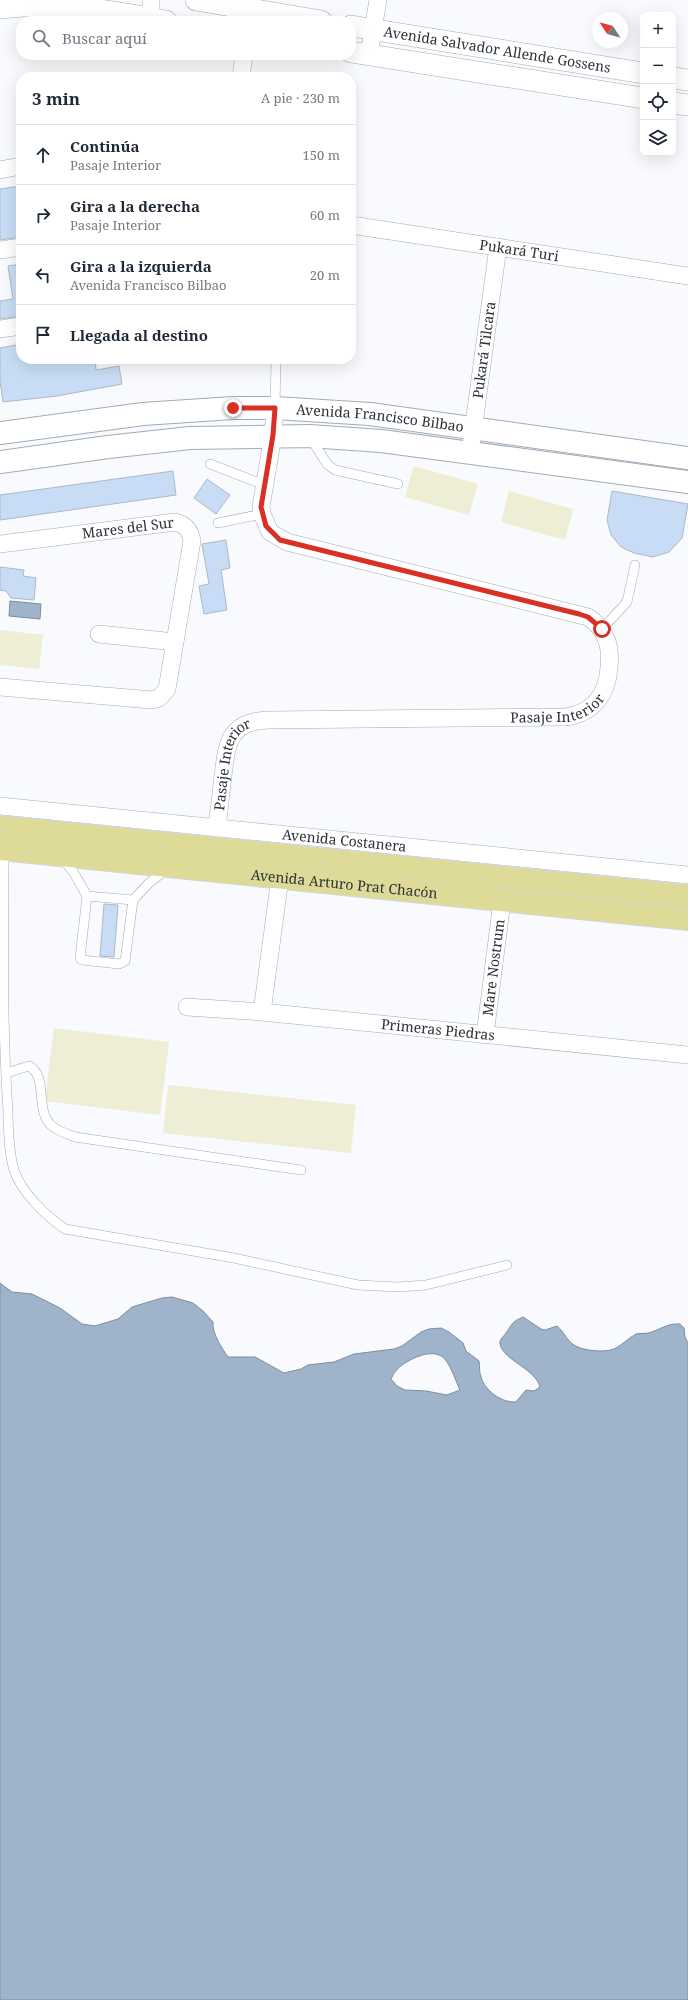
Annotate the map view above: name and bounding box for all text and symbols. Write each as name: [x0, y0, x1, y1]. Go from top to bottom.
north arrow: [592, 12, 628, 48]
map controls: [640, 12, 676, 156]
button: +: [640, 12, 676, 48]
search box: [16, 16, 356, 60]
street label: Avenida Salvador Allende Gossens: [382, 21, 612, 77]
icon: search: [30, 27, 52, 49]
text: Buscar aquí: [62, 28, 147, 48]
button: −: [640, 48, 676, 84]
button: locate: [640, 84, 676, 120]
text: 3 min: [32, 87, 80, 110]
text: A pie · 230 m: [261, 89, 340, 107]
button: layers: [640, 120, 676, 156]
text: Continúa: [70, 136, 140, 156]
icon: ahead: [32, 144, 54, 166]
text: 150 m: [303, 146, 340, 164]
text: Pasaje Interior: [70, 156, 161, 174]
text: Gira a la derecha: [70, 196, 200, 216]
icon: right: [32, 204, 54, 226]
text: 60 m: [310, 206, 340, 224]
text: Pasaje Interior: [70, 216, 161, 234]
street label: Pukará Turi: [478, 235, 561, 265]
text: Gira a la izquierda: [70, 256, 212, 276]
icon: left: [32, 264, 54, 286]
text: 20 m: [310, 266, 340, 284]
text: Avenida Francisco Bilbao: [70, 276, 227, 294]
street label: Pukará Tilcara: [468, 300, 500, 400]
icon: arrive: [32, 324, 54, 346]
text: Llegada al destino: [70, 325, 208, 345]
route end: [224, 399, 242, 417]
street label: Avenida Francisco Bilbao: [296, 399, 465, 436]
street label: Mares del Sur: [81, 512, 175, 543]
route start: [593, 620, 611, 638]
street label: Pasaje Interior: [510, 689, 609, 727]
street label: Pasaje Interior: [209, 713, 253, 811]
street label: Avenida Costanera: [281, 824, 408, 856]
street label: Avenida Arturo Prat Chacón: [250, 865, 439, 902]
street label: Mare Nostrum: [477, 918, 509, 1017]
street label: Primeras Piedras: [380, 1014, 496, 1044]

